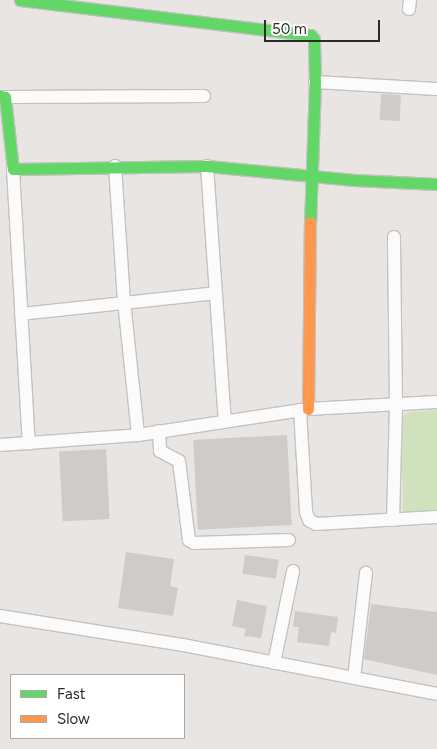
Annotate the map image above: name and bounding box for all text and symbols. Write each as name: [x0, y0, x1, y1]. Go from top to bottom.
scale bar: [267, 10, 383, 42]
text: 50 m: [272, 20, 307, 38]
legend: [10, 674, 185, 739]
text: Fast: [57, 685, 85, 703]
text: Slow: [57, 710, 90, 728]

